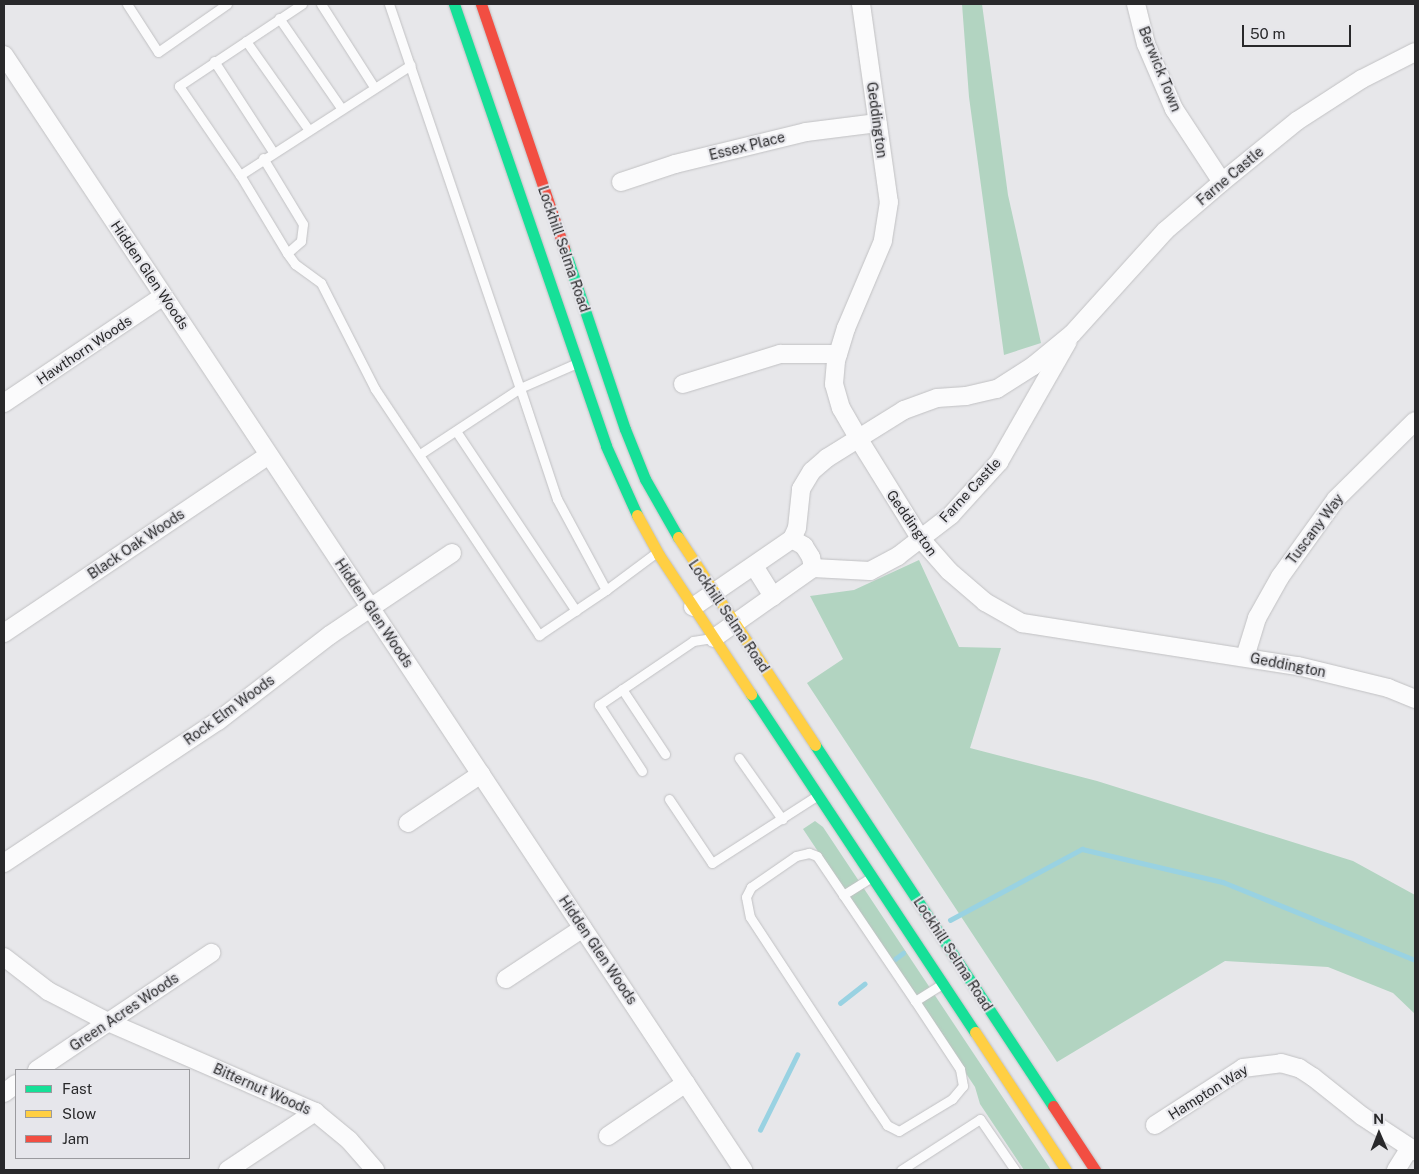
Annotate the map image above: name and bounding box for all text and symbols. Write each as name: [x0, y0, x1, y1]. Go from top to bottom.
scale bar: [1244, 15, 1353, 47]
street label: Berwick Town: [1135, 24, 1185, 114]
text: 50 m: [1250, 25, 1285, 42]
street label: Geddington: [863, 81, 891, 159]
street label: Essex Place: [707, 128, 787, 164]
street label: Farne Castle: [1193, 143, 1267, 209]
street label: Lockhill Selma Road: [535, 184, 593, 314]
street label: Hidden Glen Woods: [107, 217, 193, 333]
street label: Hawthorn Woods: [33, 312, 135, 388]
street label: Farne Castle: [936, 454, 1004, 526]
street label: Geddington: [883, 487, 941, 559]
street label: Tuscany Way: [1283, 490, 1347, 568]
street label: Black Oak Woods: [84, 505, 188, 583]
street label: Hidden Glen Woods: [331, 555, 417, 671]
street label: Lockhill Selma Road: [685, 556, 773, 676]
street label: Geddington: [1249, 649, 1327, 681]
street label: Rock Elm Woods: [180, 671, 278, 749]
street label: Hidden Glen Woods: [555, 892, 641, 1008]
street label: Lockhill Selma Road: [910, 894, 996, 1014]
street label: Green Acres Woods: [66, 969, 182, 1055]
street label: Bitternut Woods: [210, 1060, 314, 1118]
street label: Hampton Way: [1165, 1061, 1251, 1123]
legend: [15, 1069, 190, 1159]
text: Fast: [62, 1080, 92, 1097]
text: Slow: [62, 1105, 96, 1122]
north arrow: [1354, 1109, 1404, 1159]
text: N: [1373, 1111, 1384, 1127]
text: Jam: [62, 1130, 89, 1147]

